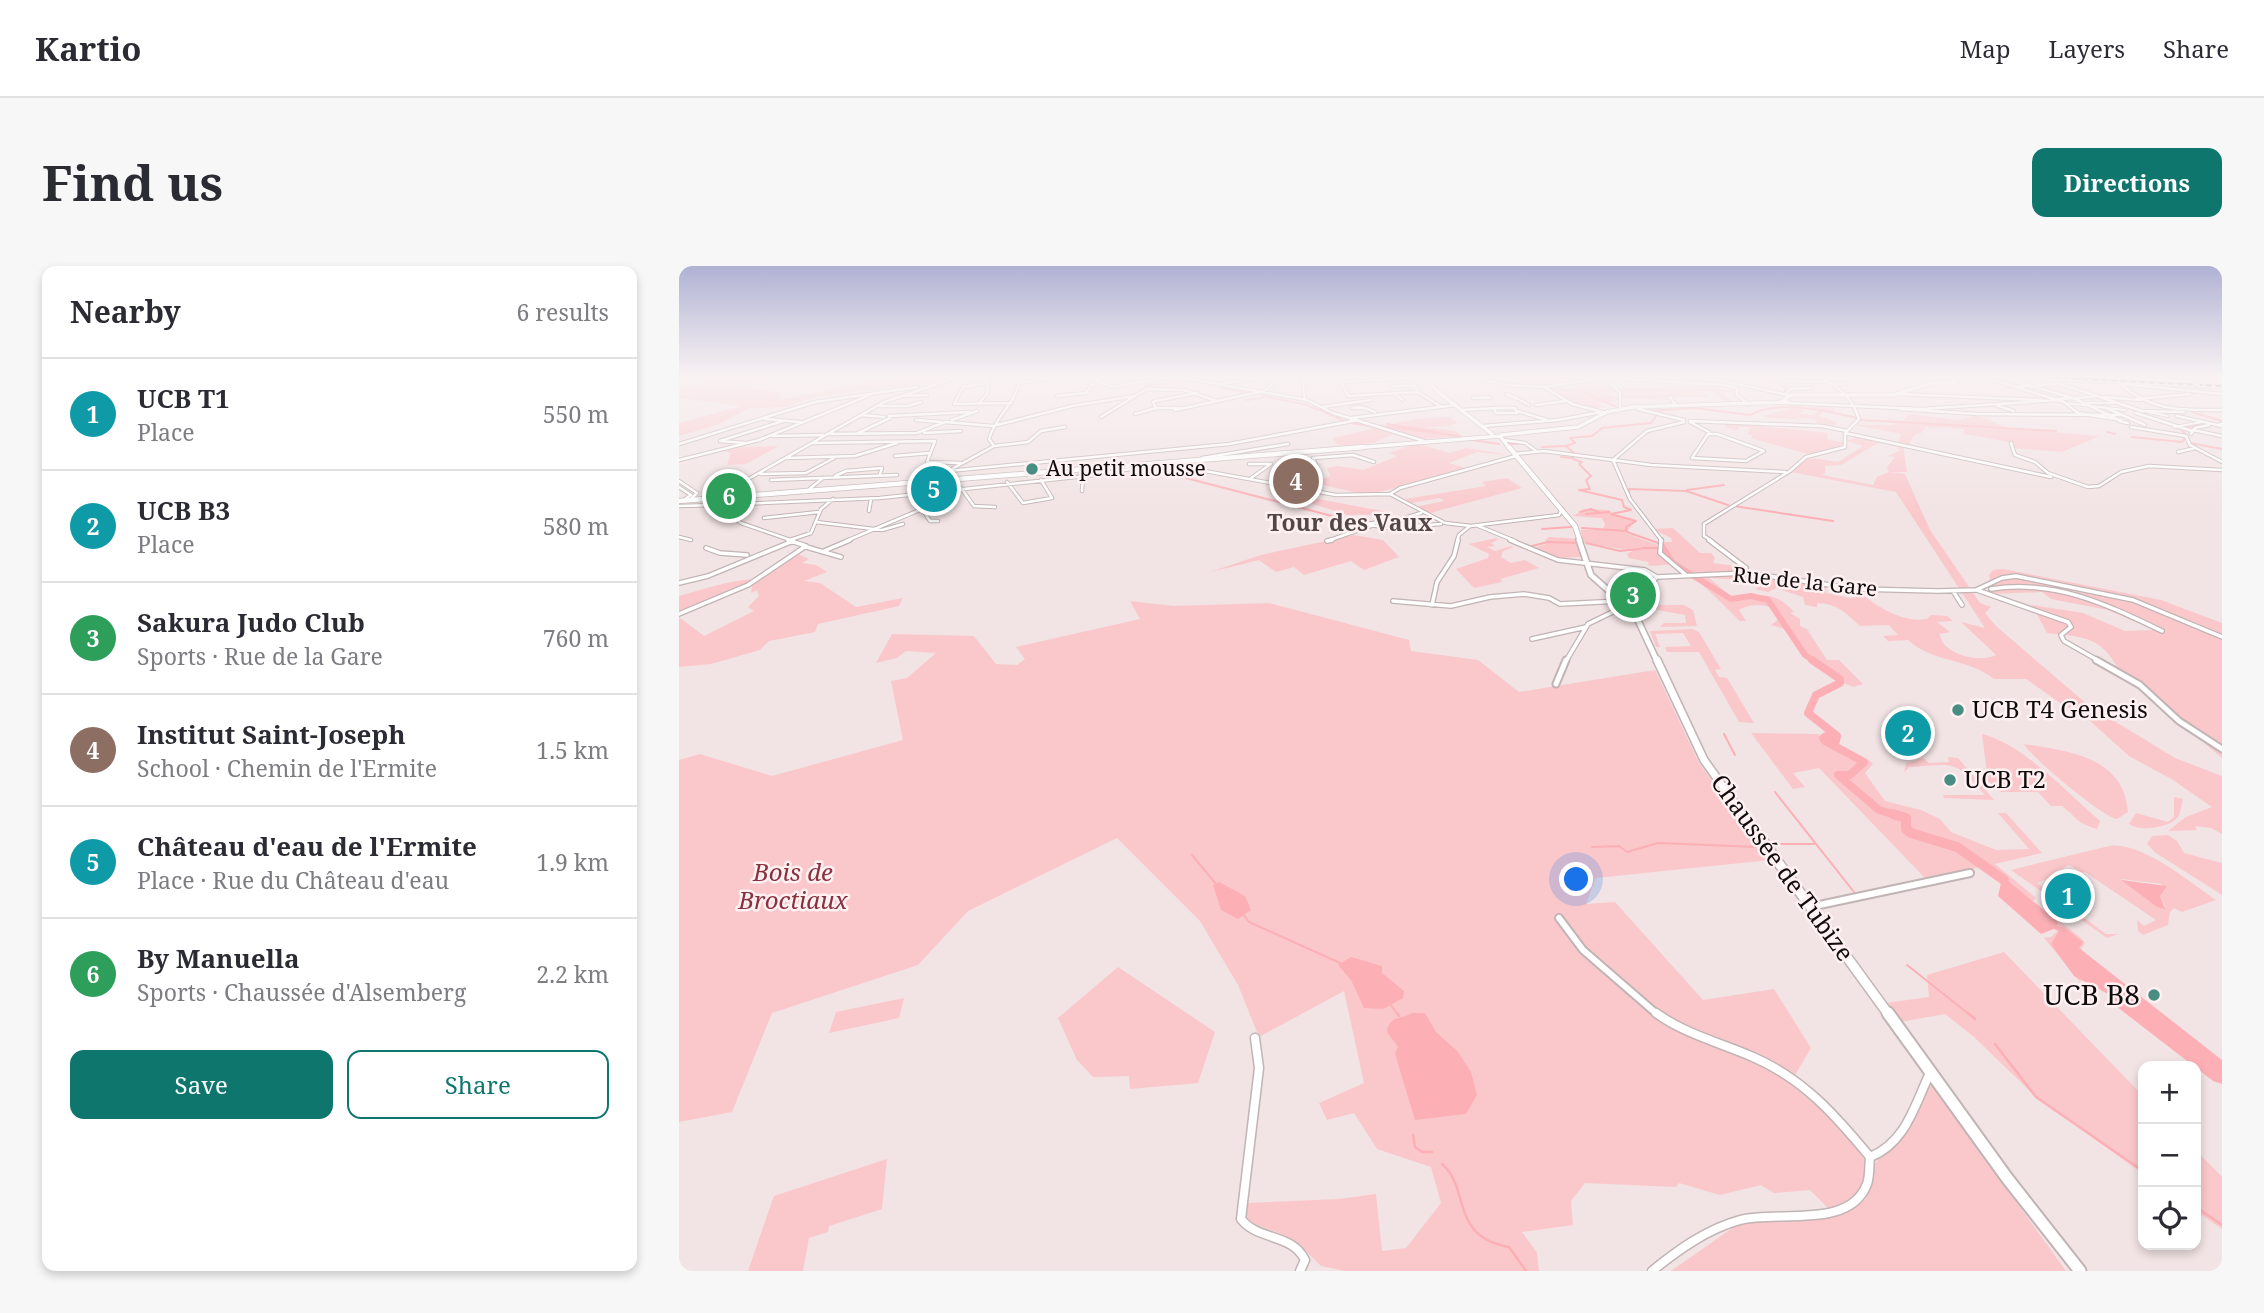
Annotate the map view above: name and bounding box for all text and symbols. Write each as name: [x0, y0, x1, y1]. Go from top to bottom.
text: Kartio: [35, 26, 142, 71]
text: Map: [1960, 32, 2011, 65]
text: Layers: [2049, 32, 2125, 65]
text: Share: [2163, 32, 2229, 65]
button: Directions: [2032, 148, 2222, 217]
text: Find us: [42, 149, 223, 215]
text: Nearby: [70, 291, 181, 332]
text: 6 results: [516, 296, 609, 328]
text: UCB T1: [137, 380, 230, 416]
text: 1: [87, 398, 100, 430]
text: 550 m: [543, 398, 609, 430]
text: Place: [137, 416, 195, 448]
place label: Au petit mousse: [1046, 454, 1206, 482]
pin: 4: [1273, 455, 1319, 507]
marker: Au petit mousse: [1024, 461, 1040, 477]
pin: 5: [911, 463, 957, 515]
pin: 6: [706, 470, 752, 522]
text: UCB B3: [137, 492, 230, 528]
district label: Tour des Vaux: [1267, 506, 1433, 538]
text: 2: [87, 510, 100, 542]
text: 580 m: [543, 510, 609, 542]
text: Place: [137, 528, 195, 560]
street label: Rue de la Gare: [1731, 559, 1879, 603]
pin: 3: [1610, 569, 1656, 621]
text: Sakura Judo Club: [137, 604, 365, 640]
text: 3: [87, 622, 100, 654]
text: 760 m: [543, 622, 609, 654]
text: Sports · Rue de la Gare: [137, 640, 383, 672]
place label: UCB T4 Genesis: [1972, 692, 2148, 725]
marker: UCB T4 Genesis: [1950, 702, 1966, 718]
pin: 2: [1885, 707, 1931, 759]
text: Institut Saint-Joseph: [137, 716, 406, 752]
text: 4: [87, 734, 100, 766]
text: 1.5 km: [536, 734, 609, 766]
text: School · Chemin de l'Ermite: [137, 752, 437, 784]
place label: UCB T2: [1964, 762, 2046, 795]
street label: Chaussée de Tubize: [1704, 767, 1862, 967]
marker: UCB T2: [1942, 772, 1958, 788]
text: Château d'eau de l'Ermite: [137, 828, 477, 864]
text: 5: [87, 846, 100, 878]
text: 1.9 km: [536, 846, 609, 878]
park label: Bois de Broctiaux: [737, 855, 849, 916]
your location: [1559, 862, 1593, 896]
text: Place · Rue du Château d'eau: [137, 864, 449, 896]
pin: 1: [2045, 870, 2091, 922]
text: By Manuella: [137, 940, 300, 976]
text: 6: [87, 958, 100, 990]
text: 2.2 km: [536, 958, 609, 990]
place label: UCB B8: [2043, 975, 2140, 1013]
text: Sports · Chaussée d'Alsemberg: [137, 976, 466, 1008]
marker: UCB B8: [2146, 987, 2162, 1003]
button: Save: [70, 1050, 333, 1119]
button: Share: [347, 1050, 609, 1119]
map controls: [2138, 1061, 2201, 1250]
button: +: [2138, 1061, 2201, 1124]
button: −: [2138, 1124, 2201, 1187]
button: locate: [2138, 1187, 2201, 1250]

